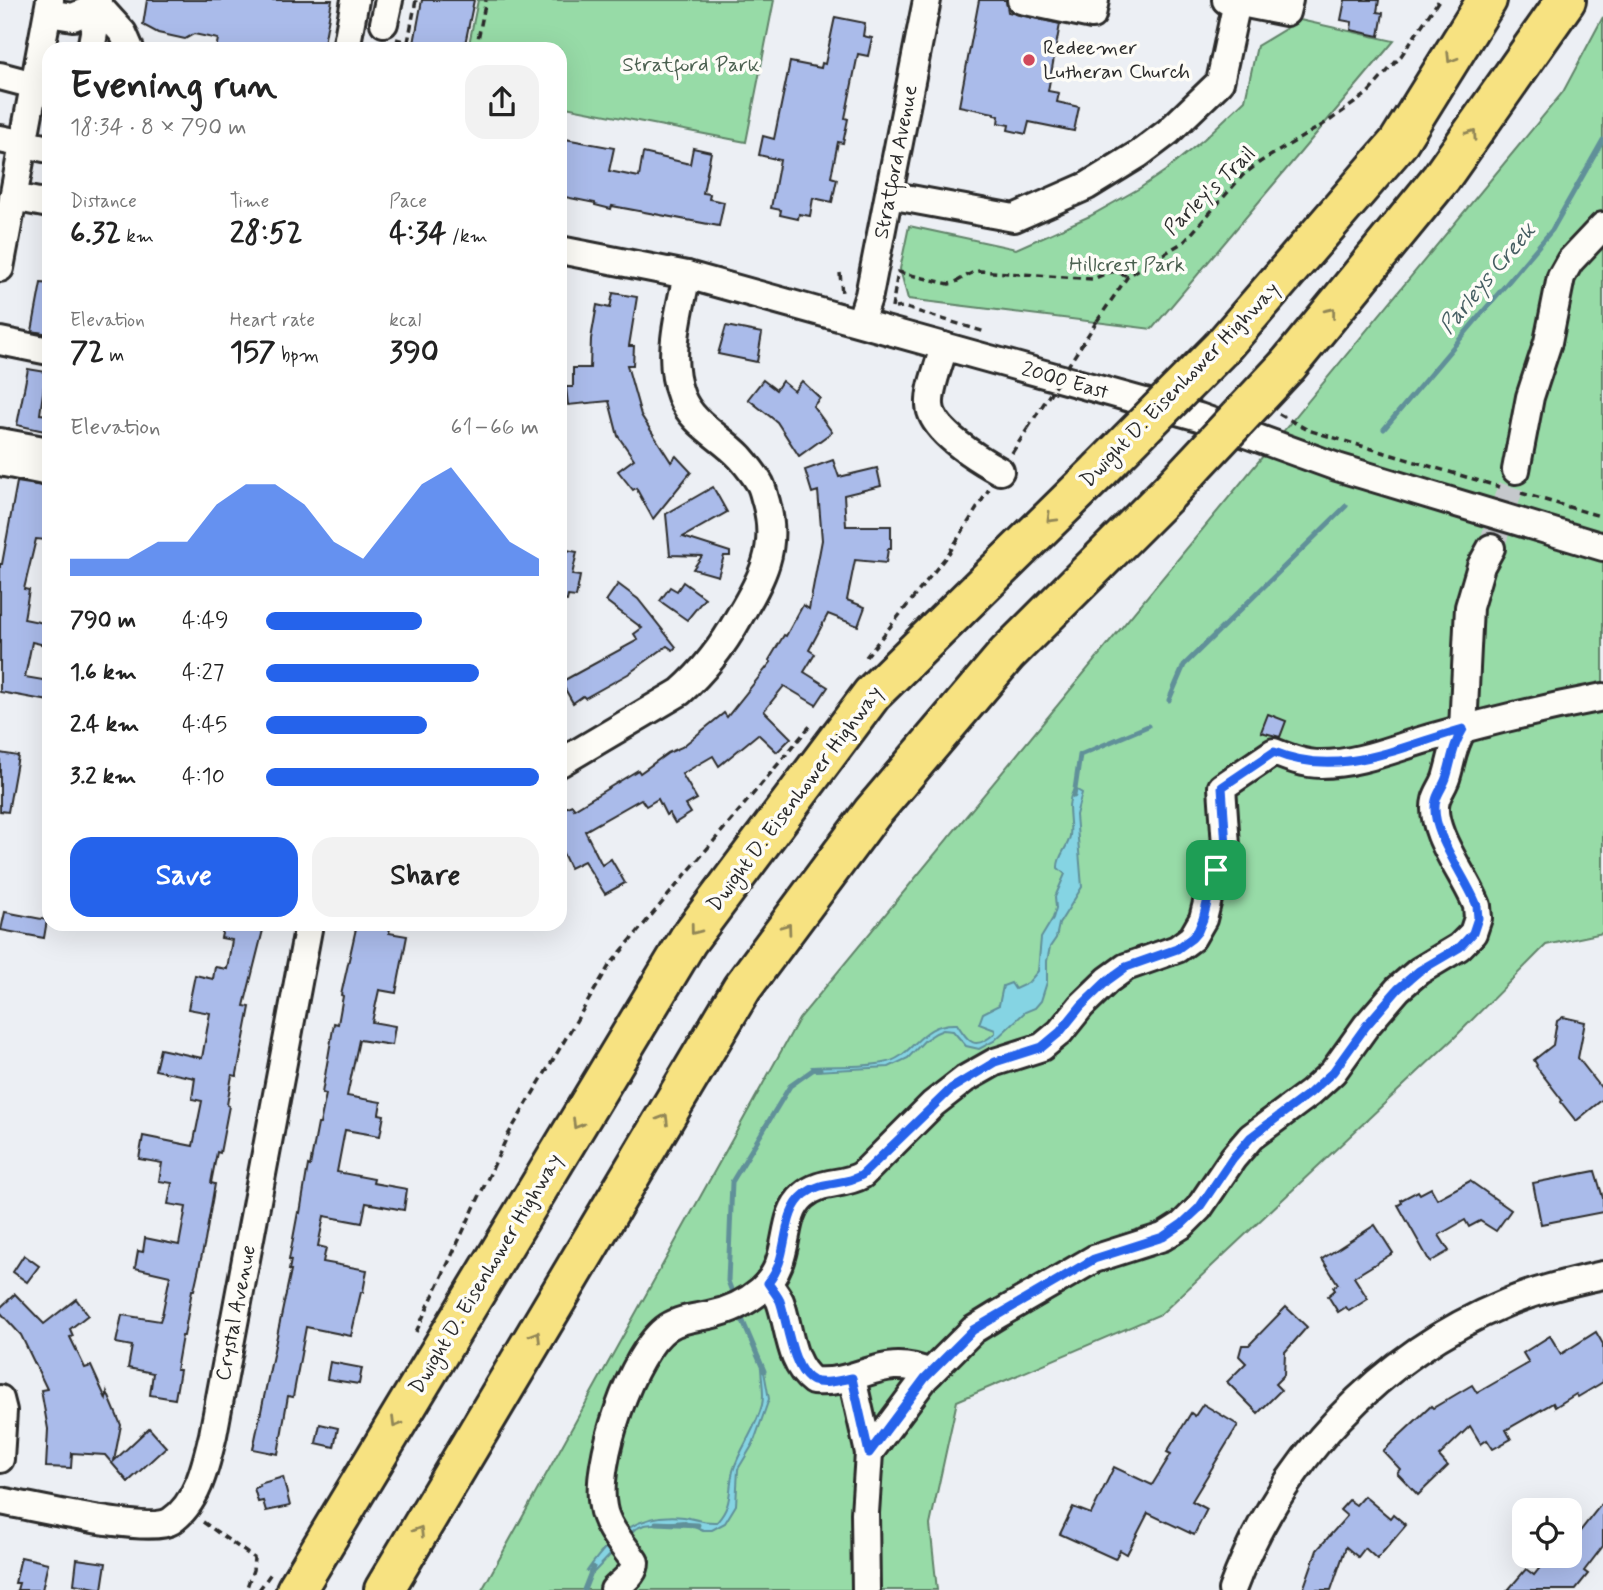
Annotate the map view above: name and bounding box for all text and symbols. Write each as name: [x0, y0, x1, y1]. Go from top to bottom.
place label: Redeemer Lutheran Church: [1043, 34, 1190, 86]
one-way arrow: [1446, 50, 1459, 63]
park label: Stratford Park: [622, 51, 760, 81]
marker: Redeemer Lutheran Church: [1021, 52, 1037, 68]
text: Evening run: [70, 62, 277, 111]
button: share: [465, 65, 539, 139]
street label: Stratford Avenue: [867, 83, 927, 242]
text: 18:34 · 8 × 790 m: [70, 113, 247, 143]
one-way arrow: [1464, 129, 1476, 142]
street label: Parley's Trail: [1158, 140, 1262, 242]
text: Distance: [70, 189, 137, 214]
text: Time: [230, 189, 269, 214]
text: Pace: [389, 189, 427, 214]
text: 6.32: [70, 214, 121, 253]
text: 28:52: [230, 214, 303, 253]
text: 4:34: [389, 214, 447, 253]
water label: Parleys Creek: [1433, 217, 1544, 341]
text: km: [121, 224, 154, 249]
text: /km: [447, 224, 488, 249]
park label: Hillcrest Park: [1069, 251, 1185, 279]
street label: Dwight D. Eisenhower Highway: [1074, 276, 1287, 495]
text: Elevation: [70, 308, 145, 333]
text: Heart rate: [230, 308, 315, 333]
text: kcal: [389, 308, 421, 333]
one-way arrow: [1323, 308, 1336, 320]
text: 72: [70, 333, 104, 372]
text: 157: [230, 333, 276, 372]
text: 390: [389, 333, 439, 372]
text: m: [104, 343, 124, 368]
text: bpm: [276, 343, 319, 368]
street label: 2000 East: [1018, 355, 1112, 407]
text: Elevation: [70, 413, 161, 443]
text: 61–66 m: [451, 413, 539, 443]
one-way arrow: [1047, 509, 1060, 522]
text: 790 m: [70, 606, 136, 636]
text: 4:49: [182, 606, 229, 636]
text: 1.6 km: [70, 658, 137, 688]
text: 4:27: [182, 658, 224, 688]
street label: Dwight D. Eisenhower Highway: [701, 680, 890, 918]
text: 2.4 km: [70, 710, 139, 740]
text: 4:45: [182, 710, 227, 740]
text: 3.2 km: [70, 762, 136, 792]
text: 4:10: [182, 762, 225, 792]
button: Save: [70, 837, 298, 917]
button: Share: [312, 837, 539, 917]
pin: [1186, 840, 1246, 900]
icon: arrive: [1197, 851, 1235, 889]
one-way arrow: [691, 922, 704, 934]
one-way arrow: [779, 923, 791, 936]
one-way arrow: [656, 1114, 669, 1127]
one-way arrow: [572, 1116, 585, 1129]
street label: Dwight D. Eisenhower Highway: [403, 1149, 570, 1400]
street label: Crystal Avenue: [209, 1243, 263, 1383]
one-way arrow: [527, 1330, 540, 1343]
one-way arrow: [391, 1416, 404, 1429]
map controls: [1512, 1498, 1582, 1568]
button: locate: [1512, 1498, 1582, 1568]
one-way arrow: [411, 1526, 424, 1539]

